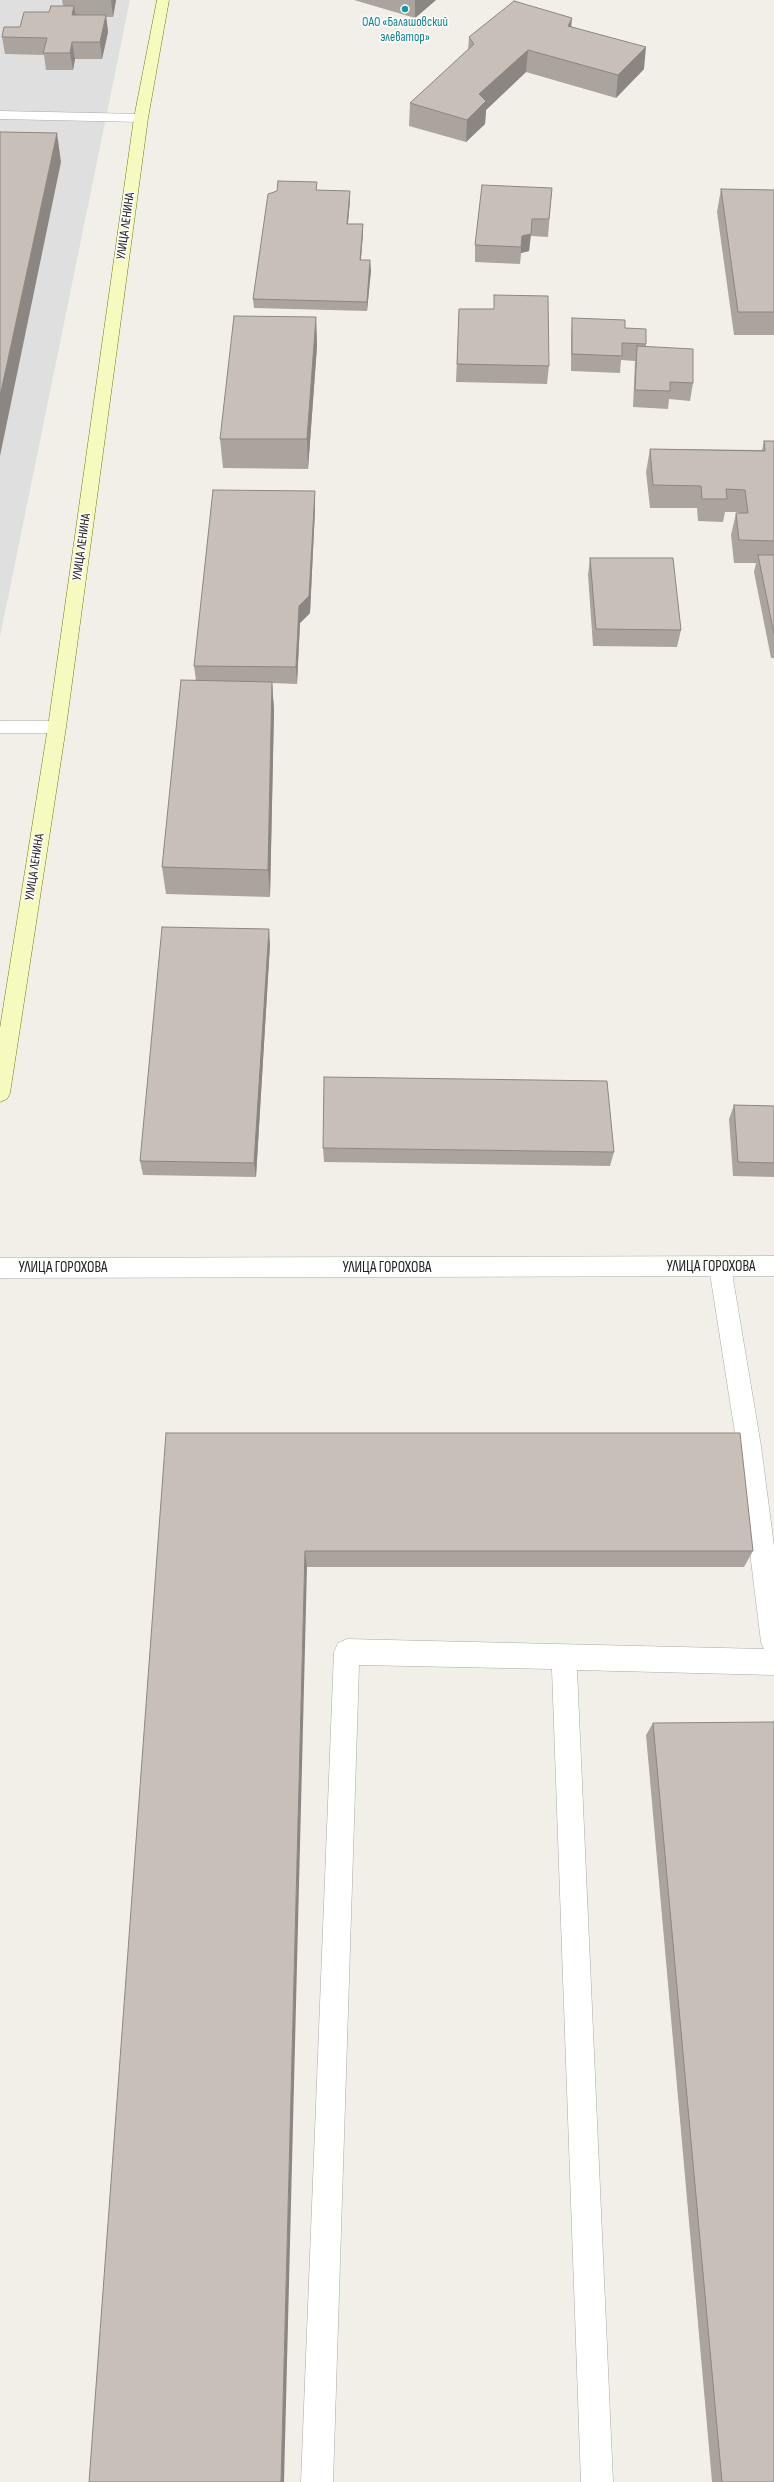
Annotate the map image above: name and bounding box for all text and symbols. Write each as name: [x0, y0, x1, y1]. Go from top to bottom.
marker: ОАО «Балашовский элеватор»: [400, 4, 410, 14]
place label: ОАО «Балашовский элеватор»: [362, 15, 448, 46]
street label: УЛИЦА ЛЕНИНА: [114, 191, 138, 261]
street label: УЛИЦА ЛЕНИНА: [70, 512, 94, 582]
street label: УЛИЦА ЛЕНИНА: [22, 832, 48, 902]
street label: УЛИЦА ГОРОХОВА: [667, 1258, 755, 1276]
street label: УЛИЦА ГОРОХОВА: [19, 1259, 107, 1277]
street label: УЛИЦА ГОРОХОВА: [343, 1259, 431, 1277]

